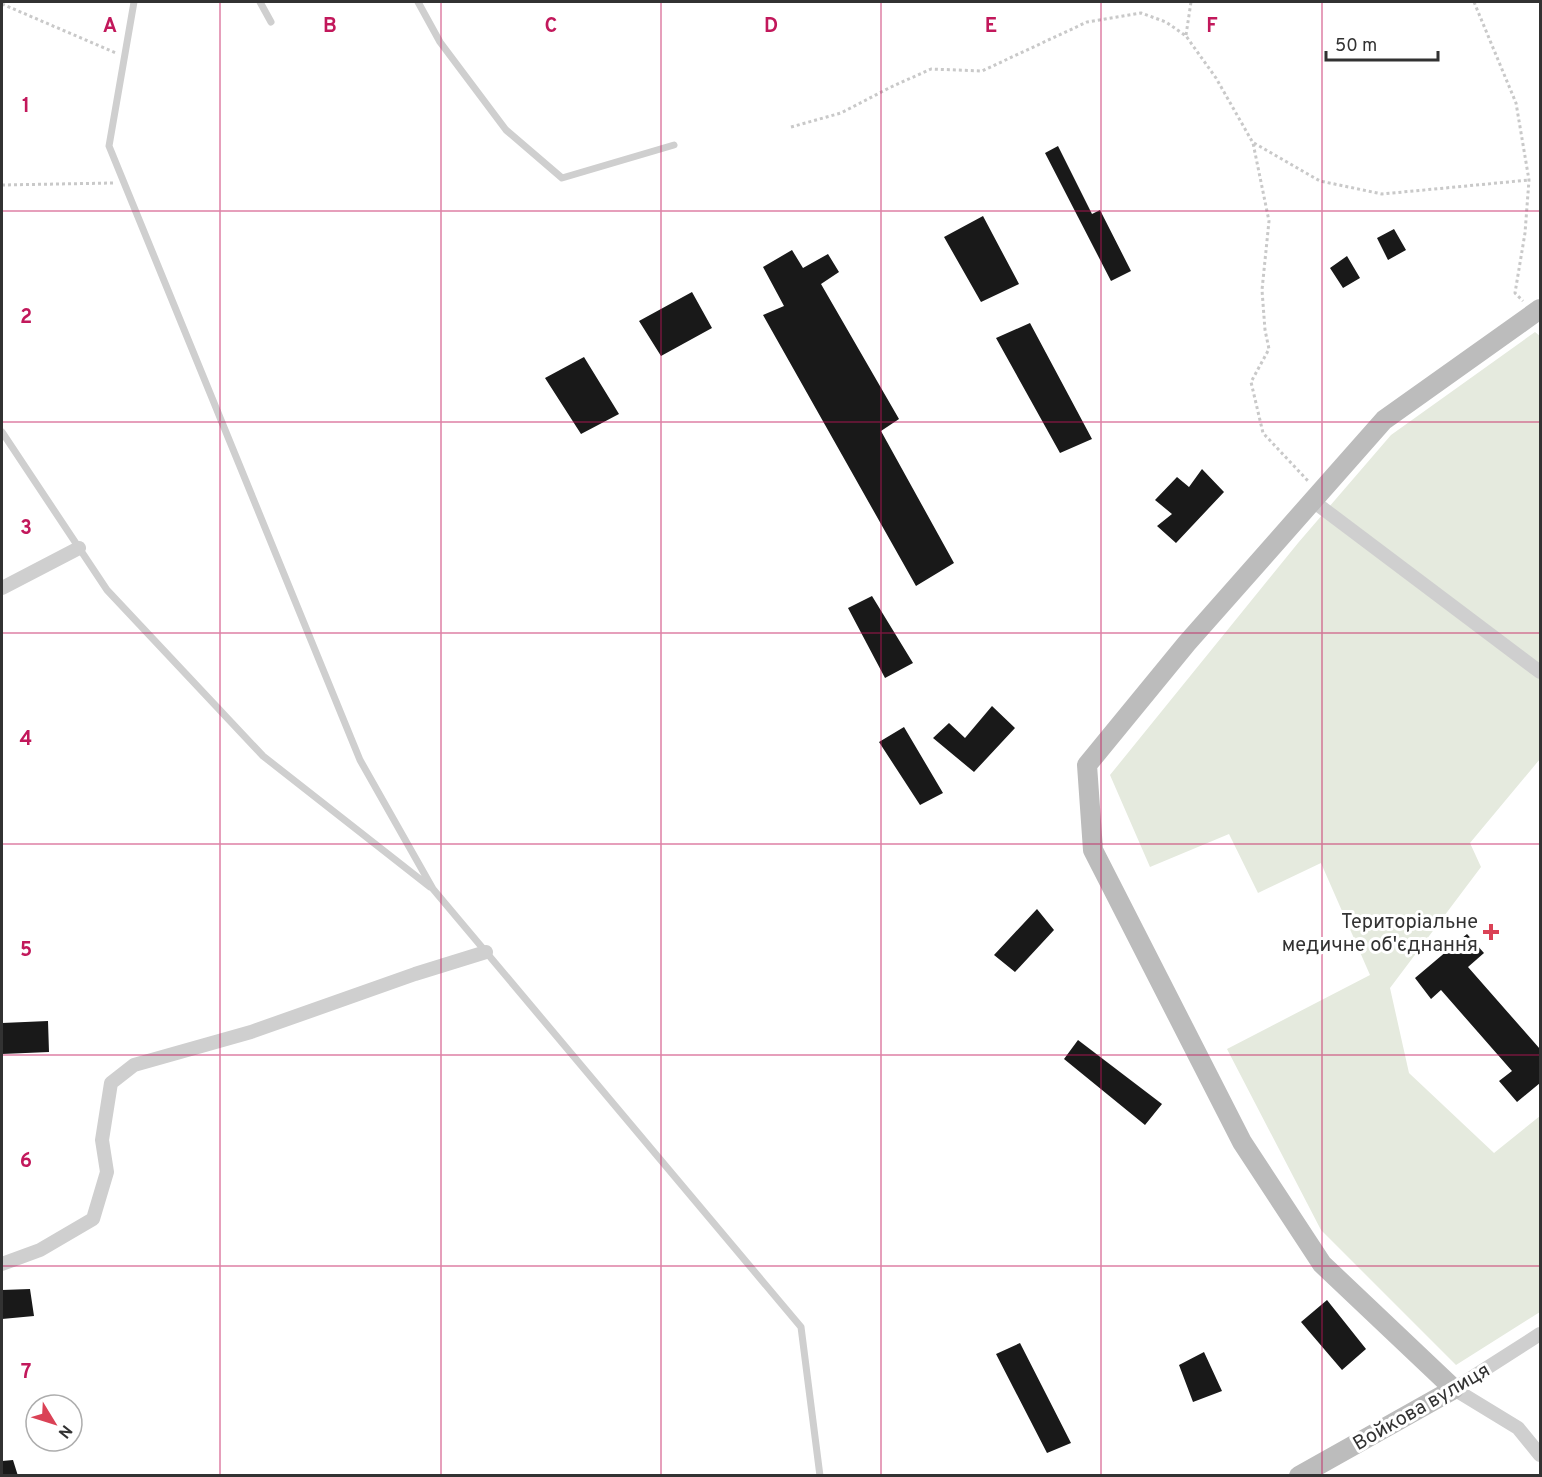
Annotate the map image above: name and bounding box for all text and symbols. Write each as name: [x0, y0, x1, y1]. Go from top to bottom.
text: A: [103, 14, 117, 40]
text: B: [323, 14, 337, 40]
text: C: [545, 14, 557, 40]
text: D: [764, 14, 778, 40]
text: E: [985, 14, 997, 40]
text: F: [1206, 14, 1218, 40]
scale bar: [1326, 24, 1438, 62]
text: 50 m: [1335, 35, 1377, 58]
text: 1: [22, 94, 30, 120]
text: 2: [20, 305, 32, 331]
text: 3: [20, 516, 32, 542]
text: 4: [20, 727, 32, 753]
place label: Територіальне медичне об'єднання: [1282, 910, 1478, 959]
marker: Територіальне медичне об'єднання: [1482, 923, 1500, 941]
text: 5: [20, 938, 32, 964]
text: 6: [20, 1149, 32, 1175]
street label: Войкова вулиця: [1349, 1358, 1495, 1458]
text: 7: [21, 1360, 31, 1386]
north arrow: [24, 1393, 84, 1453]
text: N: [53, 1420, 76, 1442]

